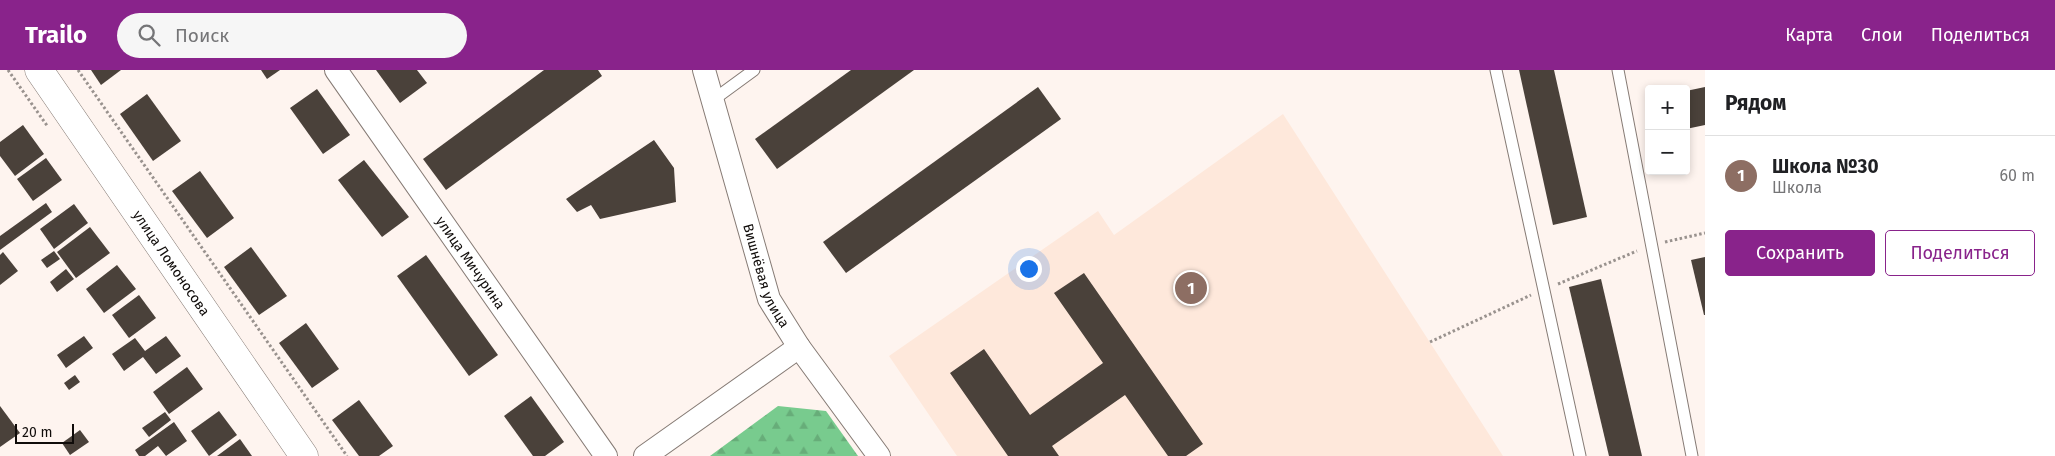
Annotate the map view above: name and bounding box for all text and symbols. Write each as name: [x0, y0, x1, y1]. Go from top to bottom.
search box: [117, 13, 467, 58]
text: Trailo: [25, 21, 87, 49]
icon: search: [135, 21, 163, 49]
text: Поиск: [175, 24, 229, 47]
text: Карта: [1785, 24, 1833, 46]
text: Слои: [1861, 24, 1903, 46]
text: Поделиться: [1931, 24, 2030, 46]
map controls: [1645, 85, 1690, 175]
button: +: [1645, 85, 1690, 130]
text: Рядом: [1725, 90, 1786, 116]
button: −: [1645, 130, 1690, 175]
text: Школа №30: [1772, 155, 1879, 178]
text: 1: [1737, 166, 1745, 185]
text: 60 m: [2000, 166, 2035, 185]
text: Школа: [1772, 178, 1822, 197]
street label: улица Ломоносова: [129, 207, 213, 319]
street label: улица Мичурина: [432, 213, 509, 313]
street label: Вишнёвая улица: [739, 222, 793, 331]
button: Сохранить: [1725, 230, 1875, 276]
button: Поделиться: [1885, 230, 2035, 276]
your location: [1016, 256, 1042, 282]
pin: 1: [1175, 269, 1207, 307]
scale bar: [15, 421, 74, 444]
text: 20 m: [22, 424, 52, 441]

